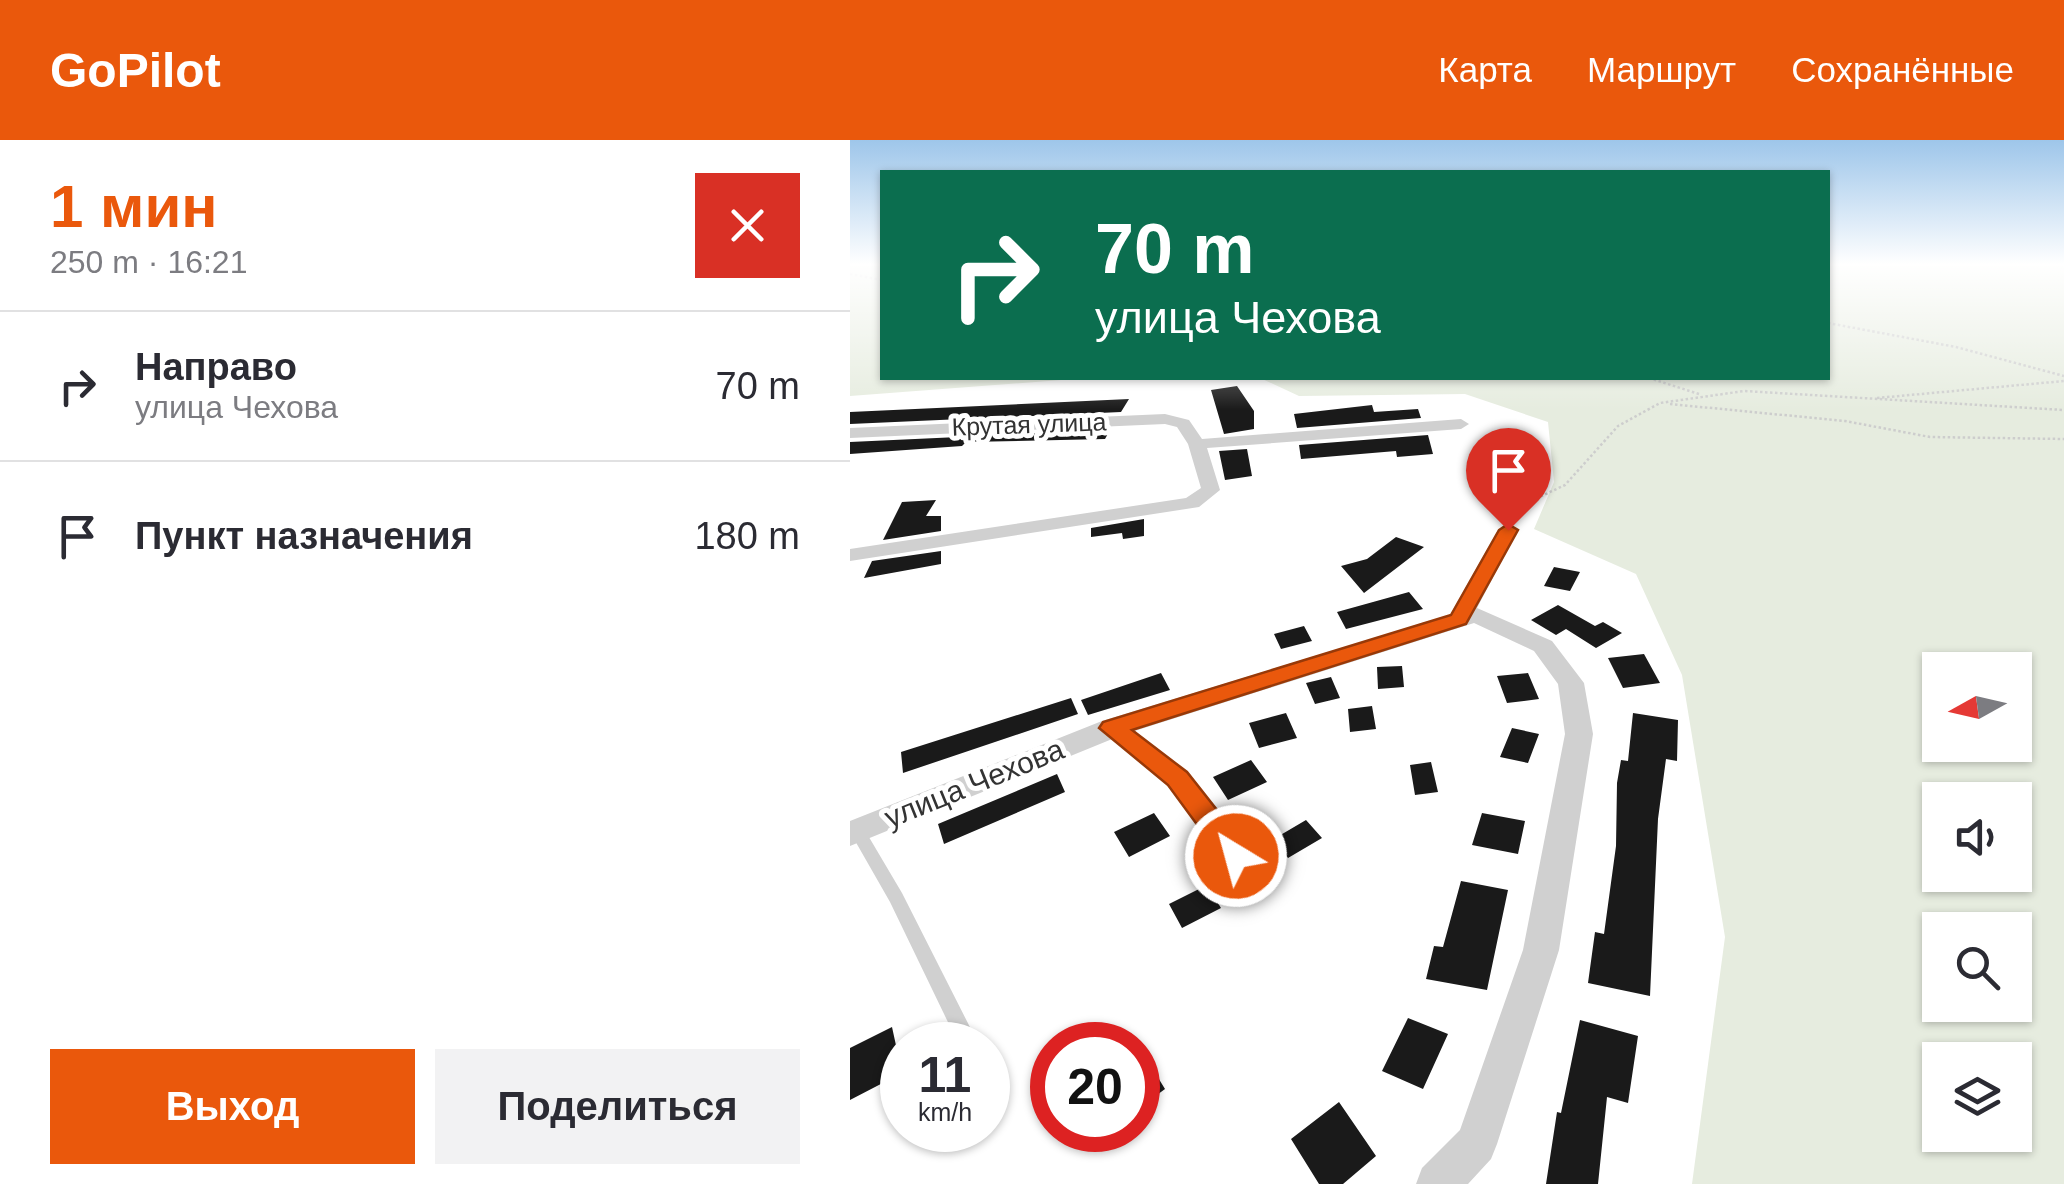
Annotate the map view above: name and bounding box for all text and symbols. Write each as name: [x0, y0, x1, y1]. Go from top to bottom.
text: GoPilot: [50, 44, 221, 97]
text: Карта: [1438, 50, 1532, 89]
text: Маршрут: [1587, 50, 1736, 89]
text: Сохранённые: [1791, 50, 2014, 89]
text: 1 мин: [50, 173, 218, 240]
button: close: [695, 173, 800, 278]
icon: right: [930, 210, 1060, 340]
text: 70 m: [1095, 210, 1255, 288]
text: 250 m · 16:21: [50, 244, 247, 280]
text: улица Чехова: [1095, 292, 1381, 343]
text: Направо: [135, 346, 297, 388]
icon: right: [50, 359, 105, 414]
text: 70 m: [716, 365, 800, 407]
text: улица Чехова: [135, 389, 338, 425]
street label: Крутая улица: [951, 407, 1107, 441]
pin: [1466, 428, 1551, 531]
icon: arrive: [1481, 443, 1536, 498]
icon: arrive: [50, 509, 105, 564]
text: Пункт назначения: [135, 515, 473, 557]
text: 180 m: [694, 515, 800, 557]
north arrow: [1922, 652, 2032, 762]
map controls: [1922, 652, 2032, 1152]
street label: улица Чехова: [880, 732, 1069, 834]
button: sound: [1922, 782, 2032, 892]
position arrow: [1184, 804, 1288, 908]
button: search: [1922, 912, 2032, 1022]
speed limit sign: 20: [1030, 1022, 1160, 1152]
button: layers: [1922, 1042, 2032, 1152]
text: 11: [919, 1047, 971, 1103]
button: Выход: [50, 1049, 415, 1164]
button: Поделиться: [435, 1049, 800, 1164]
text: km/h: [918, 1098, 972, 1126]

